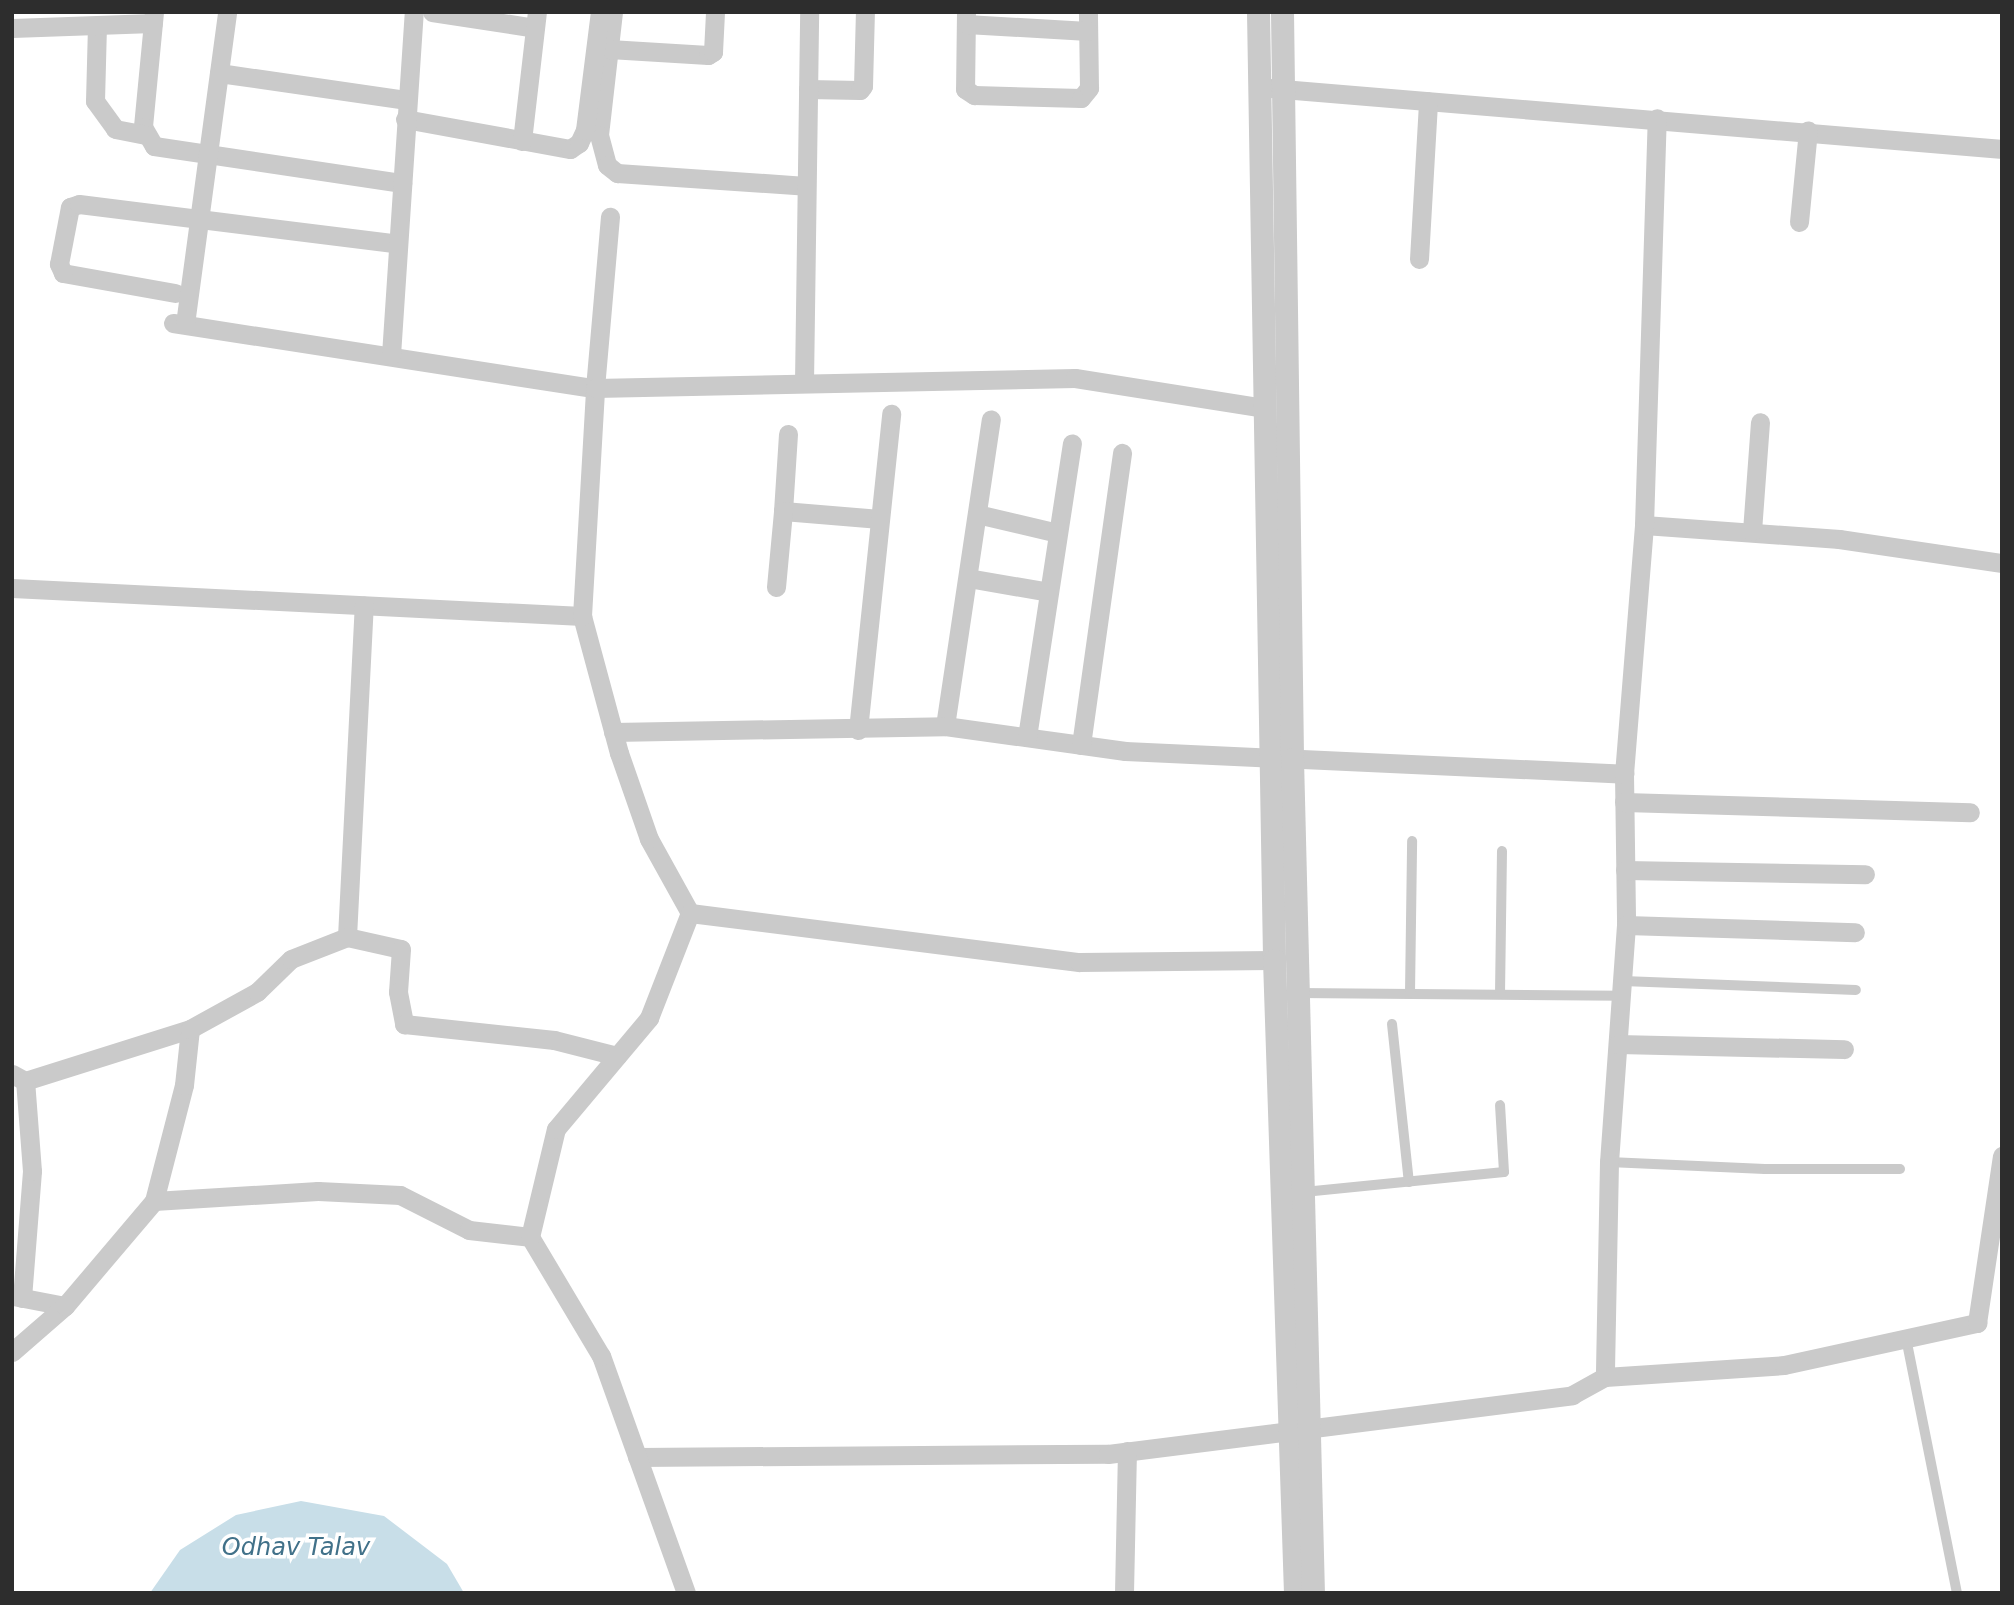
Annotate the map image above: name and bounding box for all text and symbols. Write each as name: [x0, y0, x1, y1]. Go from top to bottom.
water label: Odhav Talav: [222, 1534, 370, 1562]

